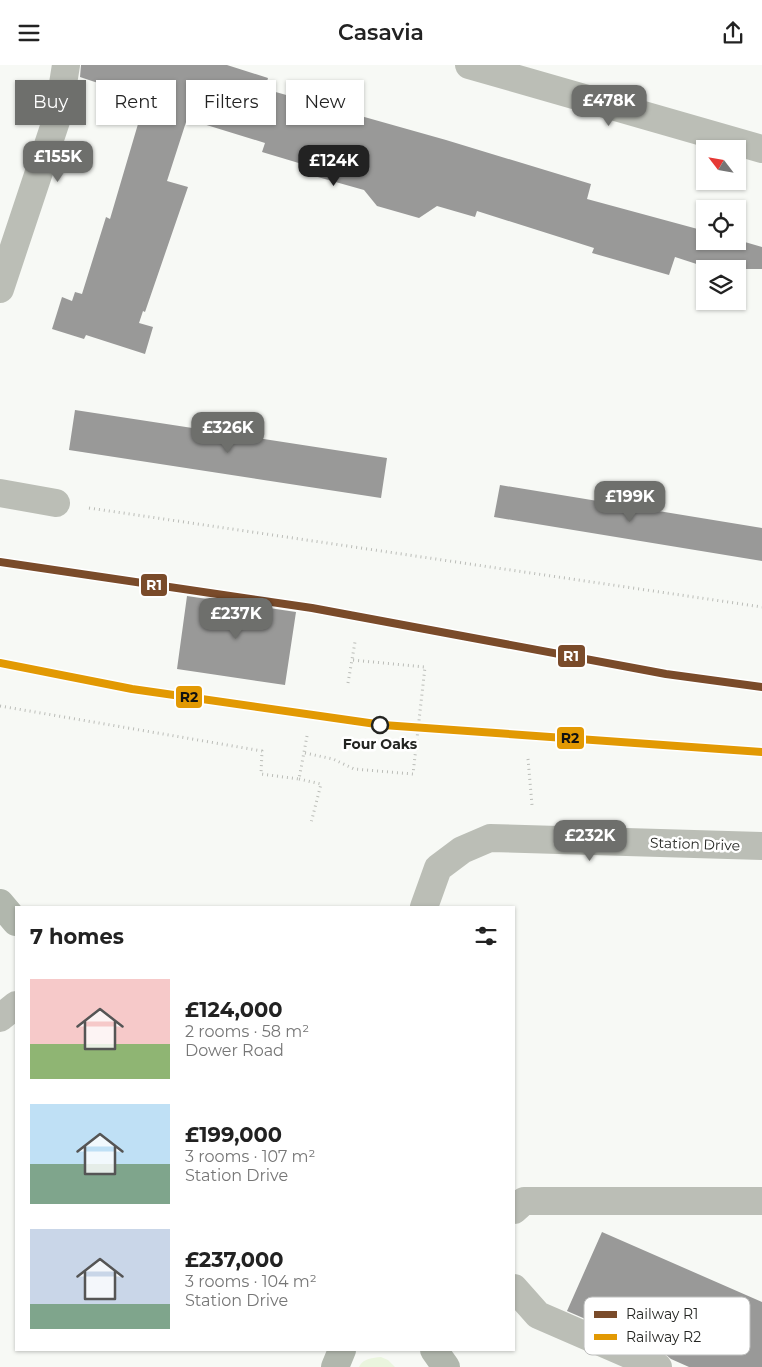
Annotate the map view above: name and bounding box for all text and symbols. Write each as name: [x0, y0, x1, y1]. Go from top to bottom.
icon: menu: [15, 19, 43, 47]
text: Casavia: [338, 19, 424, 46]
icon: share: [719, 19, 747, 47]
chip: Buy: [15, 80, 86, 125]
chip: Rent: [96, 80, 176, 125]
chip: Filters: [186, 80, 276, 125]
chip: New: [286, 80, 364, 125]
pin: £478K: [574, 85, 644, 127]
text: £478K: [583, 91, 635, 110]
north arrow: [696, 140, 746, 190]
map controls: [696, 140, 746, 310]
pin: £155K: [23, 141, 93, 183]
pin: £124K: [299, 145, 369, 187]
text: £155K: [34, 147, 82, 166]
text: £124K: [309, 151, 359, 170]
button: locate: [696, 200, 746, 250]
button: layers: [696, 260, 746, 310]
pin: £326K: [193, 411, 263, 454]
text: £326K: [202, 418, 254, 437]
pin: £199K: [595, 481, 665, 523]
text: £199K: [605, 487, 655, 506]
line badge: R1: [140, 573, 168, 597]
text: R1: [146, 576, 162, 594]
pin: £237K: [201, 597, 271, 640]
text: £237K: [210, 604, 262, 623]
line badge: R1: [557, 644, 586, 668]
text: R1: [563, 647, 579, 665]
line badge: R2: [175, 685, 203, 709]
text: R2: [180, 688, 198, 706]
marker: Four Oaks: [371, 716, 389, 734]
line badge: R2: [556, 726, 585, 750]
text: R2: [561, 729, 579, 747]
place label: Four Oaks: [343, 735, 418, 753]
pin: £232K: [555, 819, 625, 862]
text: £232K: [565, 826, 615, 845]
street label: Station Drive: [650, 833, 740, 855]
icon: filters: [472, 922, 500, 950]
text: 7 homes: [30, 924, 124, 949]
text: £124,000: [185, 997, 283, 1022]
icon: home: [70, 999, 130, 1059]
text: 2 rooms · 58 m²: [185, 1022, 309, 1041]
text: Dower Road: [185, 1041, 284, 1060]
text: £199,000: [185, 1122, 282, 1147]
icon: home: [70, 1124, 130, 1184]
text: 3 rooms · 107 m²: [185, 1147, 315, 1166]
text: Station Drive: [185, 1166, 288, 1185]
text: £237,000: [185, 1247, 283, 1272]
icon: home: [70, 1249, 130, 1309]
text: 3 rooms · 104 m²: [185, 1272, 317, 1291]
text: Station Drive: [185, 1291, 288, 1310]
legend: [584, 1297, 750, 1355]
text: Railway R1: [626, 1305, 698, 1323]
text: Railway R2: [626, 1328, 701, 1346]

